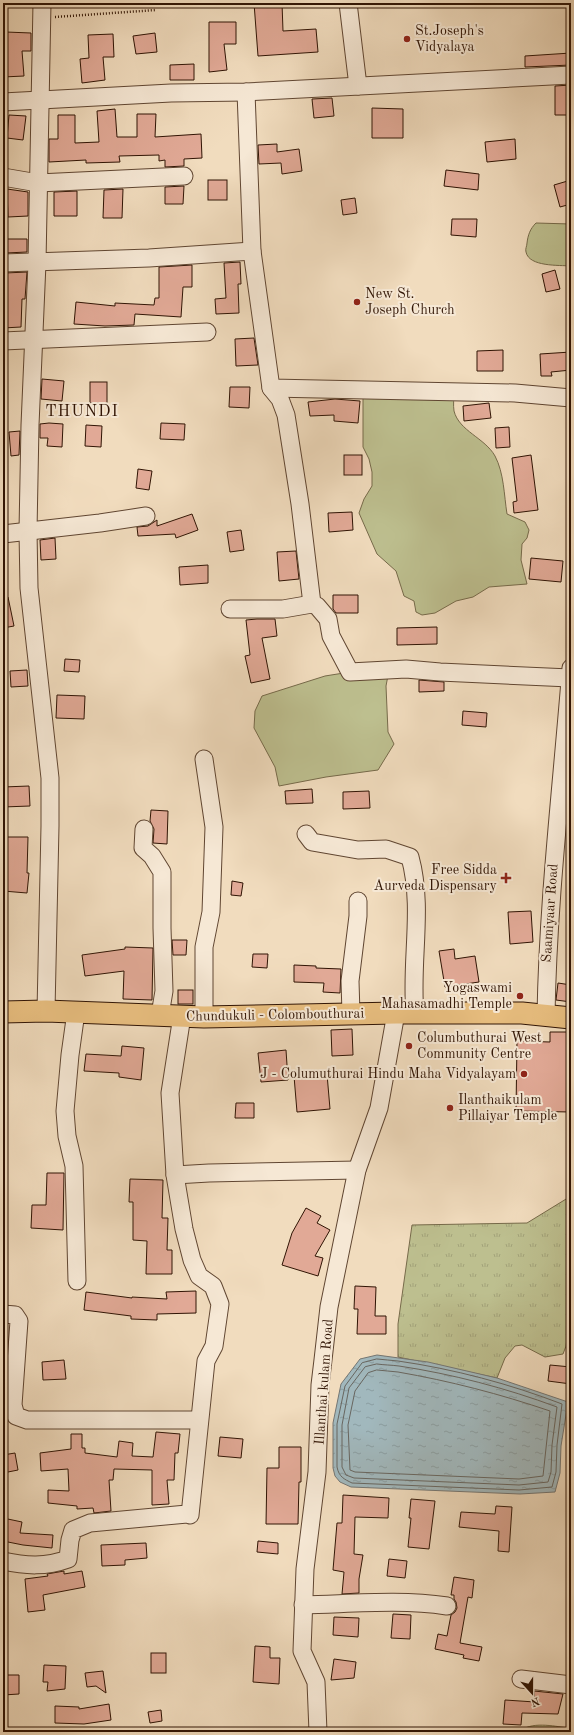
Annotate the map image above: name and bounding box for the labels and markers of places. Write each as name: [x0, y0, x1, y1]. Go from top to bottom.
place label: St.Joseph's Vidyalaya: [415, 24, 484, 54]
marker: St.Joseph's Vidyalaya: [402, 34, 412, 44]
place label: New St. Joseph Church: [365, 287, 455, 317]
marker: New St. Joseph Church: [352, 297, 362, 307]
place label: Free Sidda Aurveda Dispensary: [374, 863, 498, 893]
marker: Free Sidda Aurveda Dispensary: [500, 872, 512, 884]
place label: Yogaswami Mahasamadhi Temple: [381, 981, 512, 1011]
marker: Yogaswami Mahasamadhi Temple: [515, 991, 525, 1001]
place label: Columbuthurai West Community Centre: [417, 1031, 542, 1061]
marker: Columbuthurai West Community Centre: [404, 1041, 414, 1051]
place label: J - Columuthurai Hindu Maha Vidyalayam: [260, 1067, 516, 1081]
marker: J - Columuthurai Hindu Maha Vidyalayam: [519, 1069, 529, 1079]
place label: Ilanthaikulam Pillaiyar Temple: [458, 1093, 557, 1123]
marker: Ilanthaikulam Pillaiyar Temple: [445, 1103, 455, 1113]

